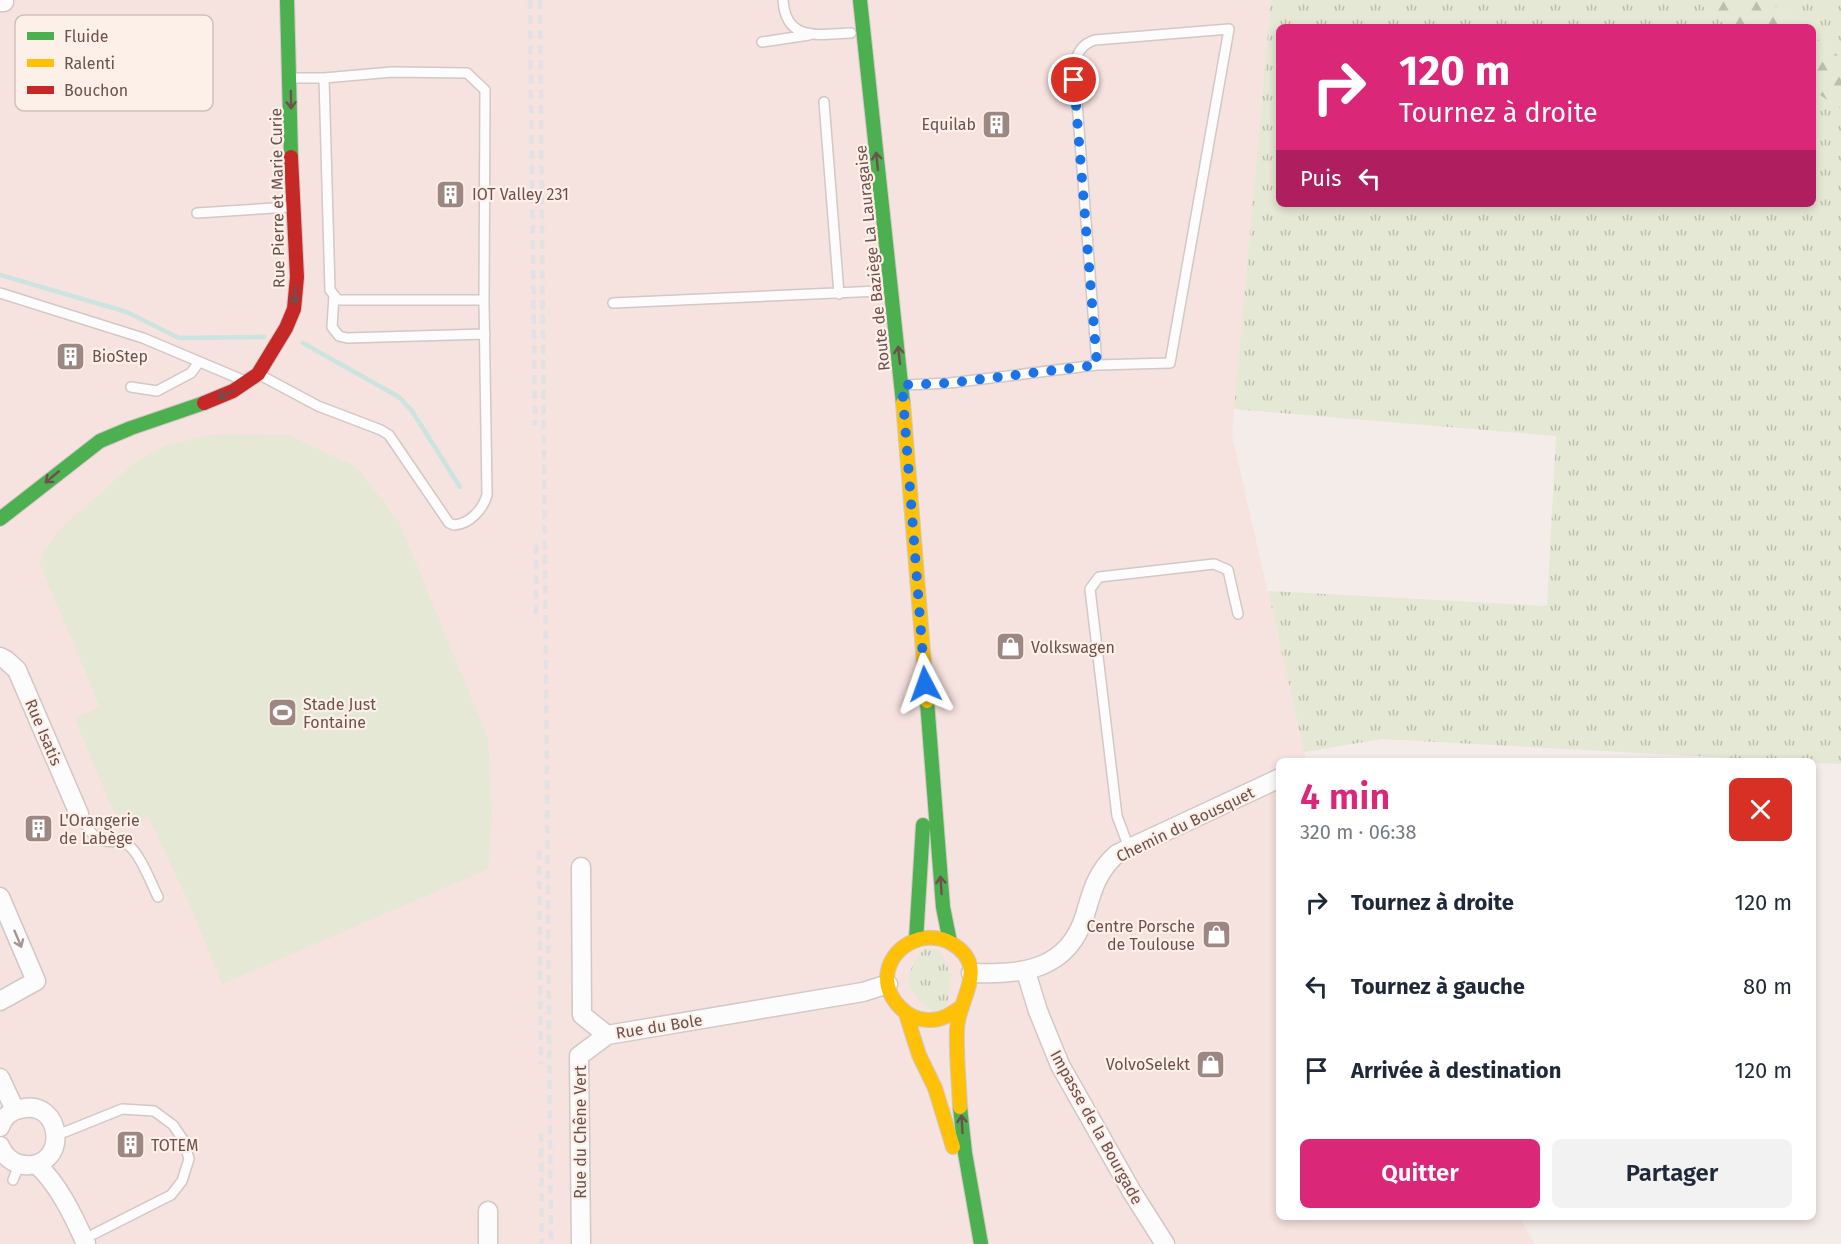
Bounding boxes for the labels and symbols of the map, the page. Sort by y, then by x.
legend [15,15,213,111]
text: Fluide [64,27,109,46]
text: Ralenti [64,54,115,73]
pin [1048,54,1099,105]
text: Bouchon [64,81,128,100]
one-way arrow [285,90,297,110]
street label: Rue Pierre et Marie Curie [266,108,289,288]
building icon: Equilab [981,108,1013,140]
place label: Equilab [922,115,976,134]
street label: Route de Baziège La Lauragaise [851,144,894,372]
one-way arrow [872,152,883,172]
building icon: IOT Valley 231 [435,178,467,210]
place label: IOT Valley 231 [472,185,569,204]
one-way arrow [290,285,301,305]
building icon: BioStep [55,340,87,372]
one-way arrow [893,346,904,366]
place label: BioStep [92,347,148,366]
one-way arrow [218,388,236,400]
one-way arrow [44,470,60,483]
shop icon: Volkswagen [994,631,1026,663]
place label: Volkswagen [1031,638,1115,657]
position arrow [893,652,957,716]
place label: Stade Just Fontaine [303,695,376,732]
street label: Rue Isatis [21,696,66,768]
sports icon: Stade Just Fontaine [266,697,298,729]
street label: Chemin du Bousquet [1113,783,1257,866]
place label: L'Orangerie de Labège [59,811,140,848]
building icon: L'Orangerie de Labège [22,813,54,845]
one-way arrow [935,875,946,895]
place label: Centre Porsche de Toulouse [1087,917,1195,954]
shop icon: Centre Porsche de Toulouse [1200,919,1232,951]
one-way arrow [13,929,24,948]
street label: Rue du Bole [614,1010,704,1043]
street label: Impasse de la Bourgade [1046,1047,1147,1208]
shop icon: VolvoSelekt [1195,1048,1227,1080]
place label: VolvoSelekt [1106,1055,1190,1074]
street label: Rue du Chêne Vert [571,1065,590,1199]
one-way arrow [956,1115,967,1135]
building icon: TOTEM [114,1129,146,1161]
place label: TOTEM [151,1136,199,1155]

